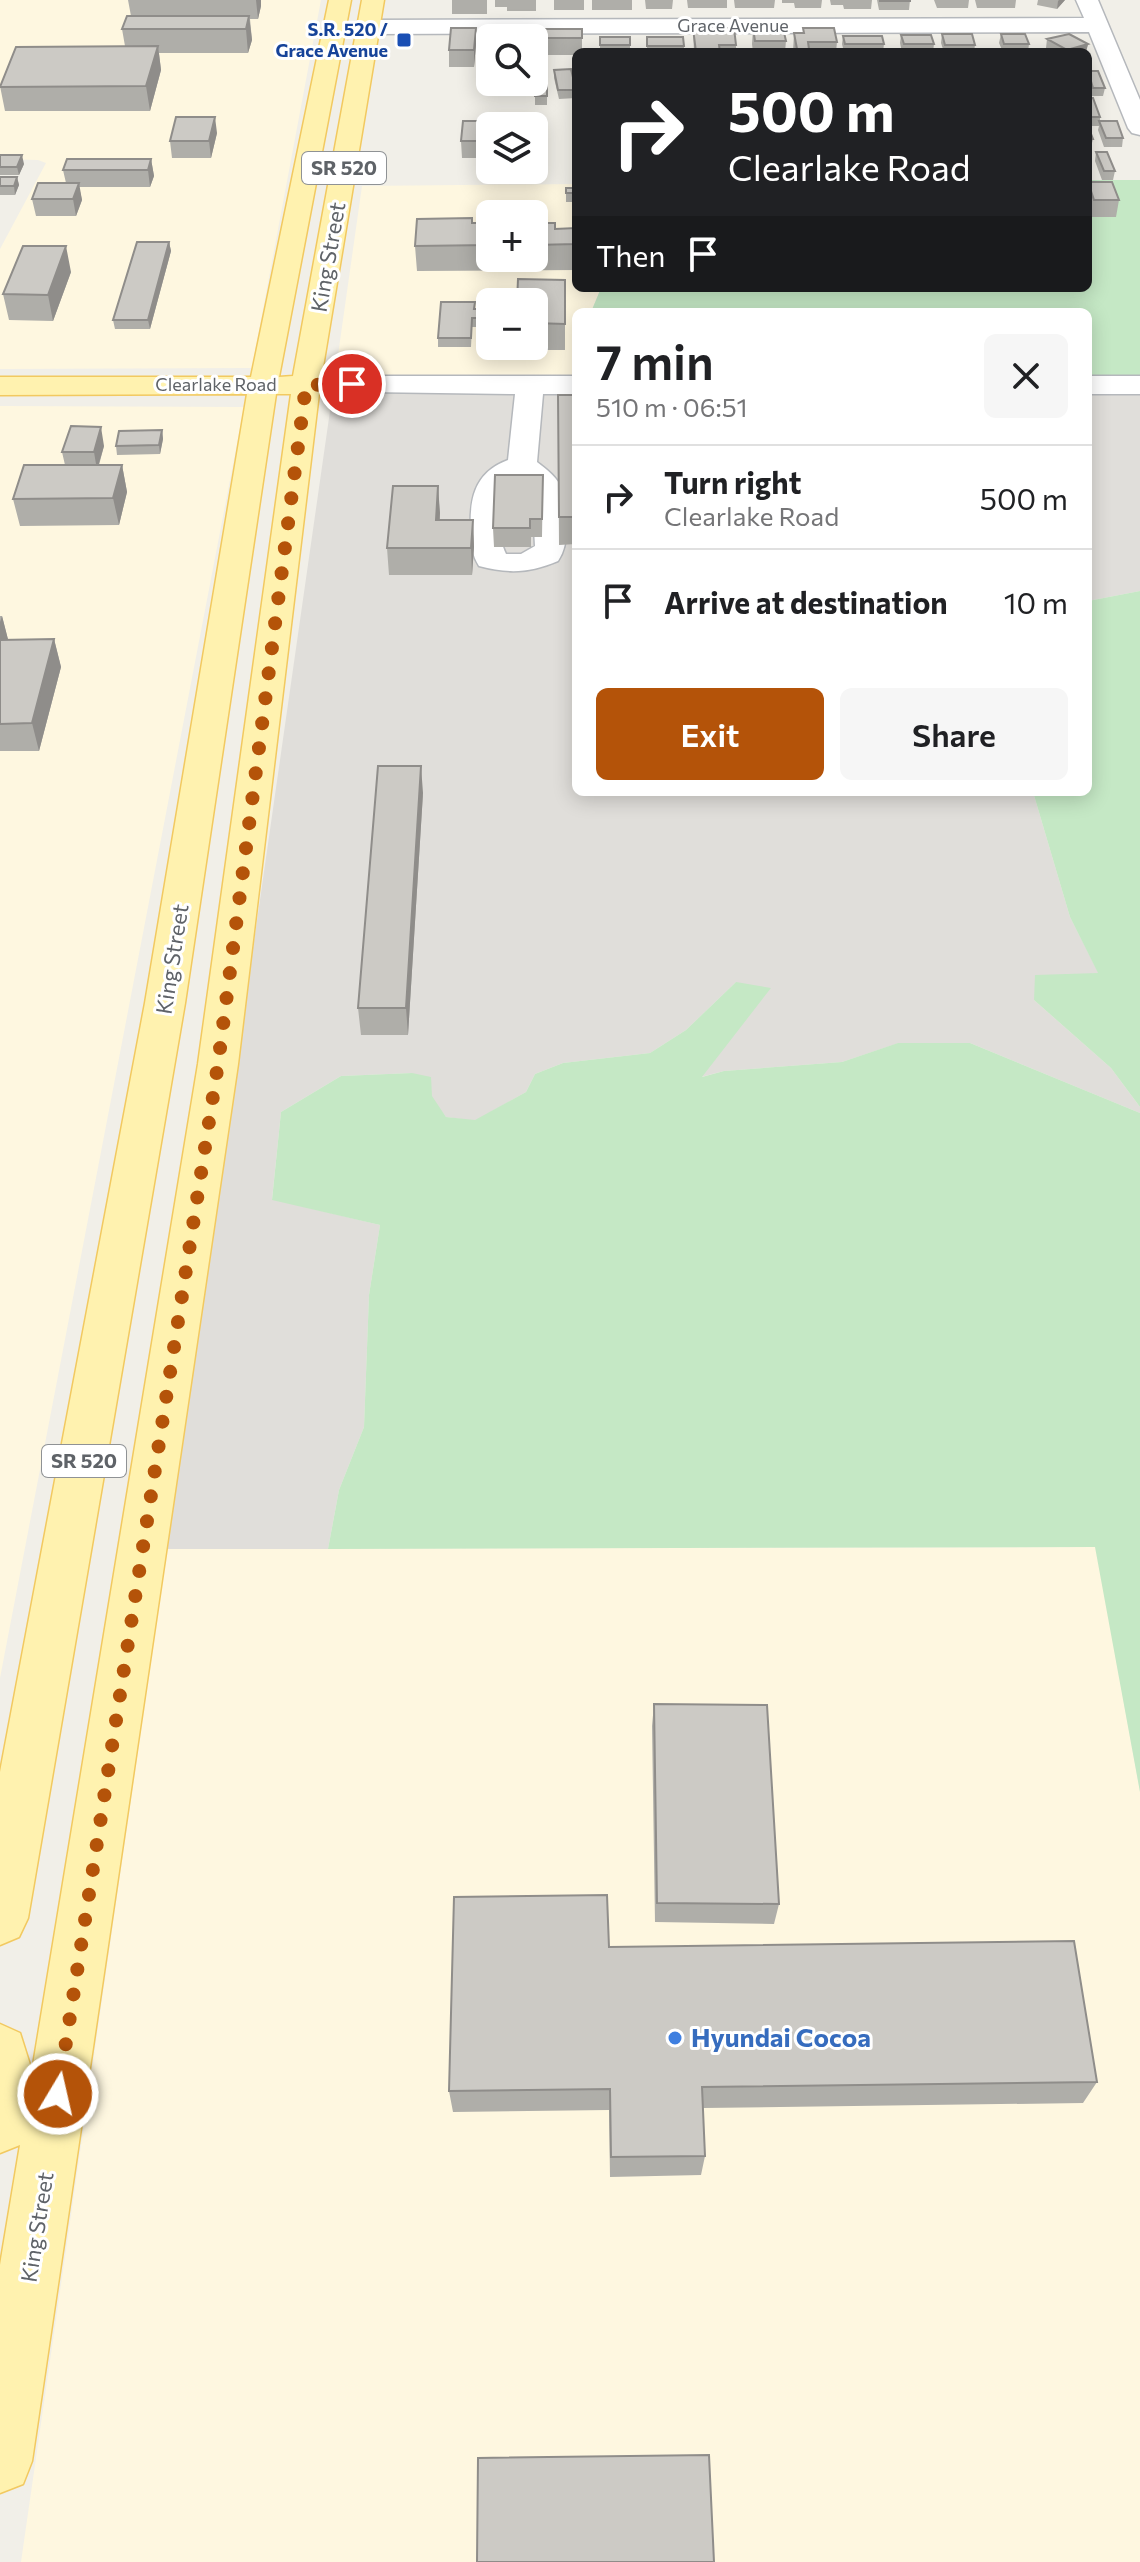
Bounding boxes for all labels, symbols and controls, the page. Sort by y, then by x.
street label: Grace Avenue [677,14,789,36]
place label: S.R. 520 / Grace Avenue [275,18,388,61]
map controls [476,24,548,360]
button: search [476,24,548,96]
marker: S.R. 520 / Grace Avenue [395,31,413,49]
text: 500 m [728,75,895,144]
icon: right [596,80,700,184]
button: layers [476,112,548,184]
text: Clearlake Road [728,144,971,188]
road number: SR 520 [302,152,386,184]
street label: King Street [305,200,350,314]
button: + [476,200,548,272]
icon: arrive [681,232,725,276]
text: Then [596,236,665,273]
button: − [476,288,548,360]
text: 7 min [596,331,714,390]
button: close [984,334,1068,418]
pin [318,350,386,418]
icon: arrive [330,362,374,406]
street label: Clearlake Road [155,373,277,395]
text: 510 m · 06:51 [596,391,748,422]
text: Turn right [664,463,801,500]
icon: right [596,475,640,519]
text: 500 m [980,479,1068,516]
text: Clearlake Road [664,500,839,531]
icon: arrive [596,579,640,623]
text: Arrive at destination [664,583,948,620]
text: 10 m [1004,583,1068,620]
button: Exit [596,688,824,780]
button: Share [840,688,1068,780]
street label: King Street [149,902,194,1016]
road number: SR 520 [42,1445,126,1477]
place label: Hyundai Cocoa [691,2021,871,2052]
marker: Hyundai Cocoa [666,2029,684,2047]
position arrow [16,2052,100,2136]
street label: King Street [14,2170,59,2284]

